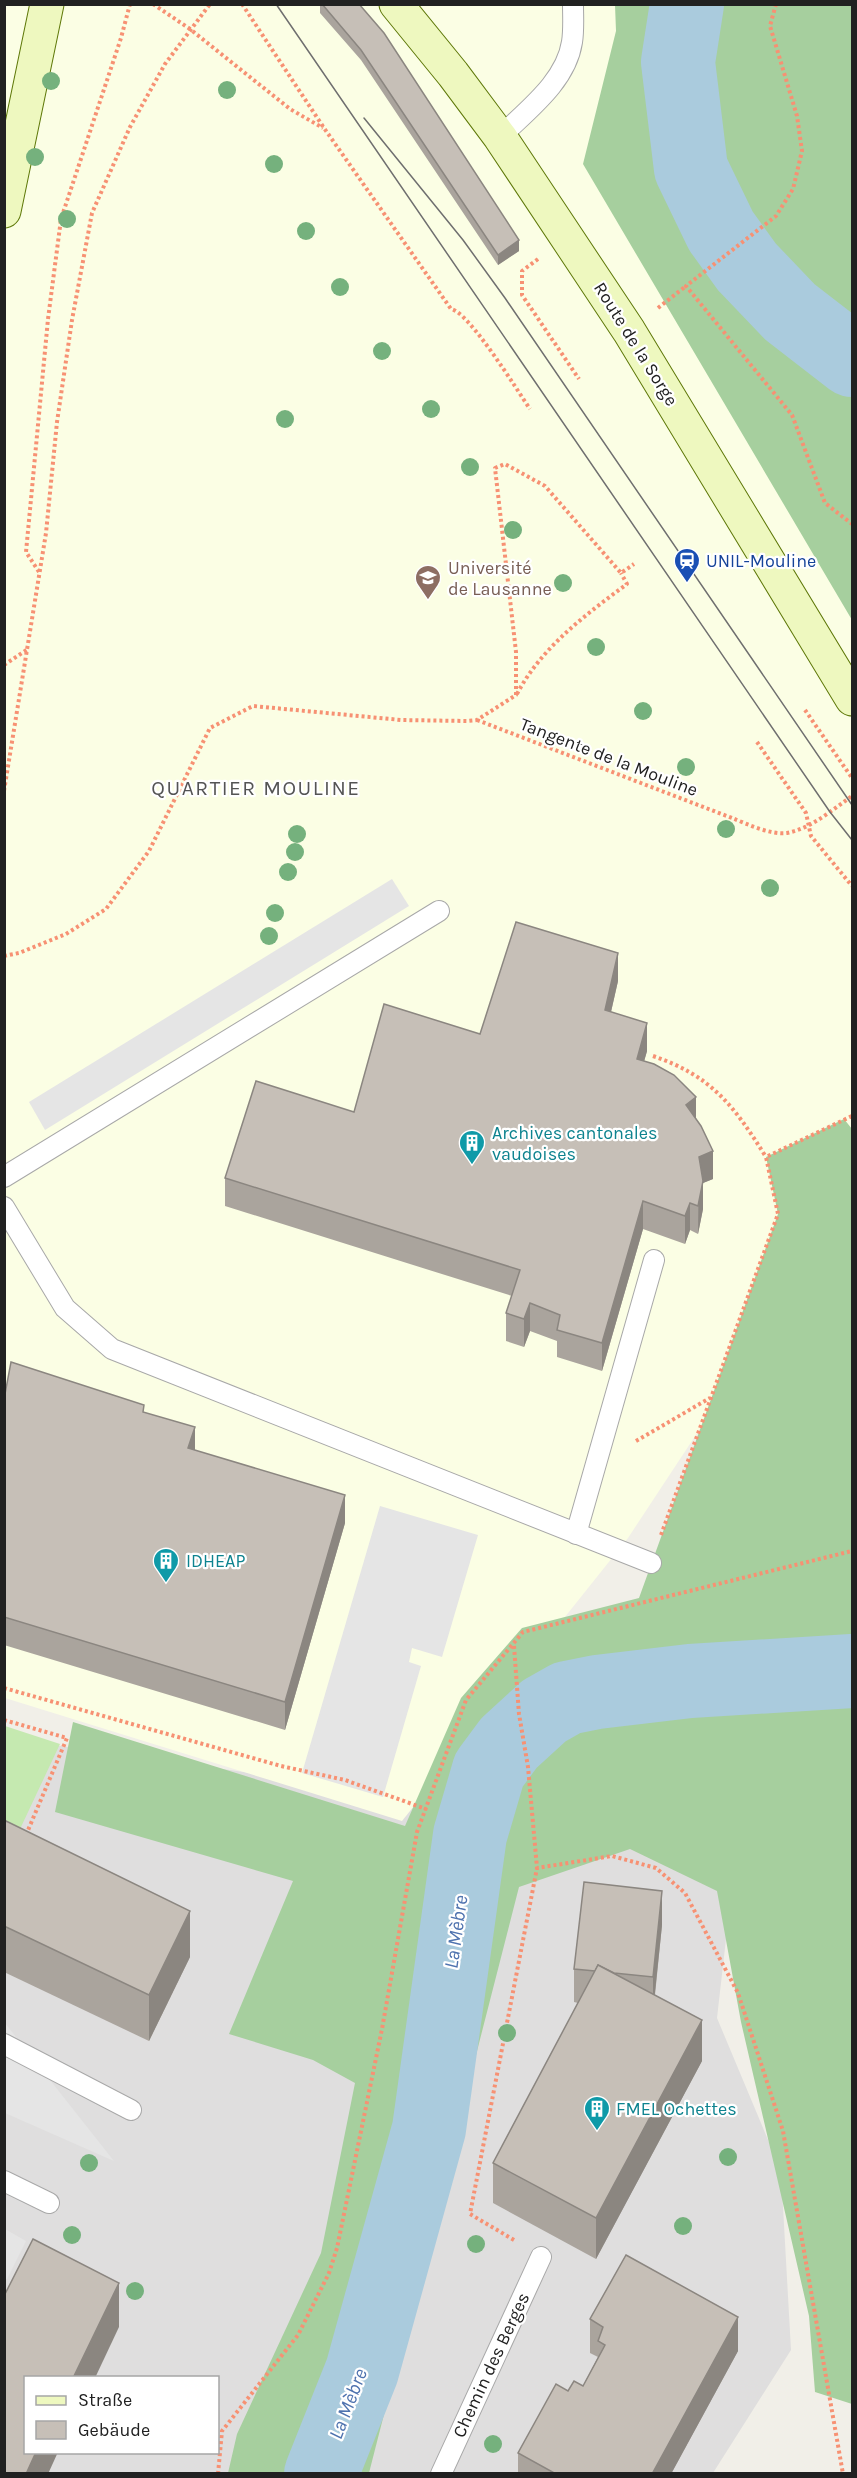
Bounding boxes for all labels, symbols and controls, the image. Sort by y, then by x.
street label: Route de la Sorge [589,278,683,410]
station icon: UNIL-Mouline [672,546,702,584]
place label: UNIL-Mouline [706,550,816,572]
place label: Université de Lausanne [448,557,552,600]
school or university icon: Université de Lausanne [413,563,443,601]
street label: Tangente de la Mouline [517,713,701,801]
district label: QUARTIER MOULINE [151,776,361,800]
place label: Archives cantonales vaudoises [492,1122,658,1165]
building icon: Archives cantonales vaudoises [457,1128,487,1166]
building icon: IDHEAP [151,1546,181,1584]
place label: IDHEAP [186,1550,245,1572]
water label: La Mèbre [439,1894,473,1970]
building icon: FMEL Ochettes [582,2094,612,2132]
place label: FMEL Ochettes [616,2098,737,2120]
street label: Chemin des Berges [448,2289,534,2441]
water label: La Mèbre [324,2365,372,2443]
legend [24,2376,219,2454]
text: Straße [78,2389,132,2411]
text: Gebäude [78,2419,150,2441]

